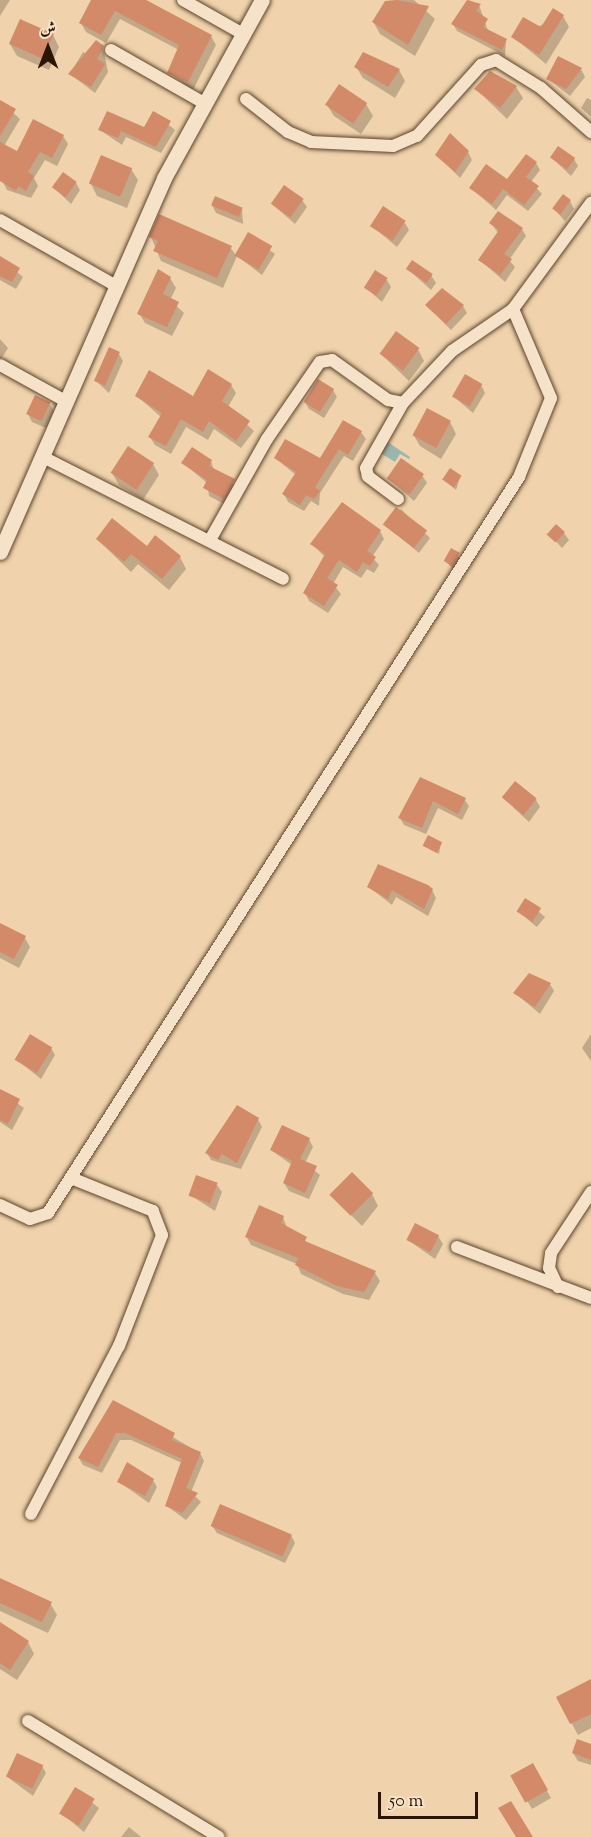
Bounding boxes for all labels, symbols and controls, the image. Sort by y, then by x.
north arrow [18,18,78,78]
text: ش [40,18,56,41]
scale bar [381,1780,482,1818]
text: 50 m [389,1789,423,1815]

